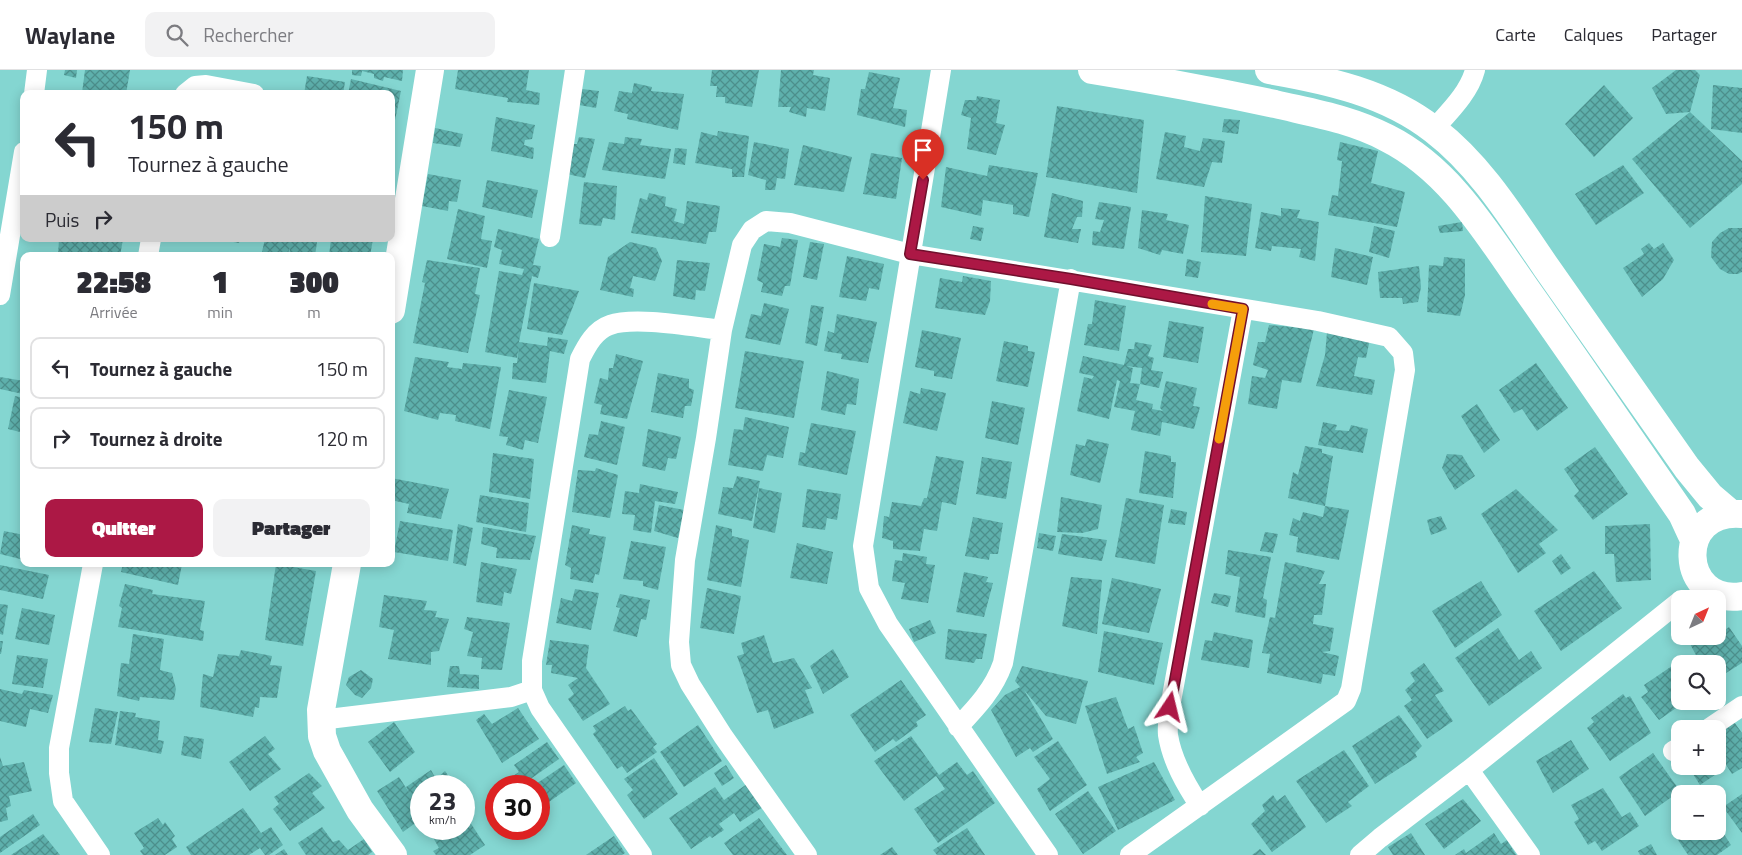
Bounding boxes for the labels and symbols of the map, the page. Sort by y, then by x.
pin [902,129,944,180]
north arrow [1671,590,1726,645]
position arrow [1143,680,1195,732]
speed limit sign: 30 [485,775,550,840]

